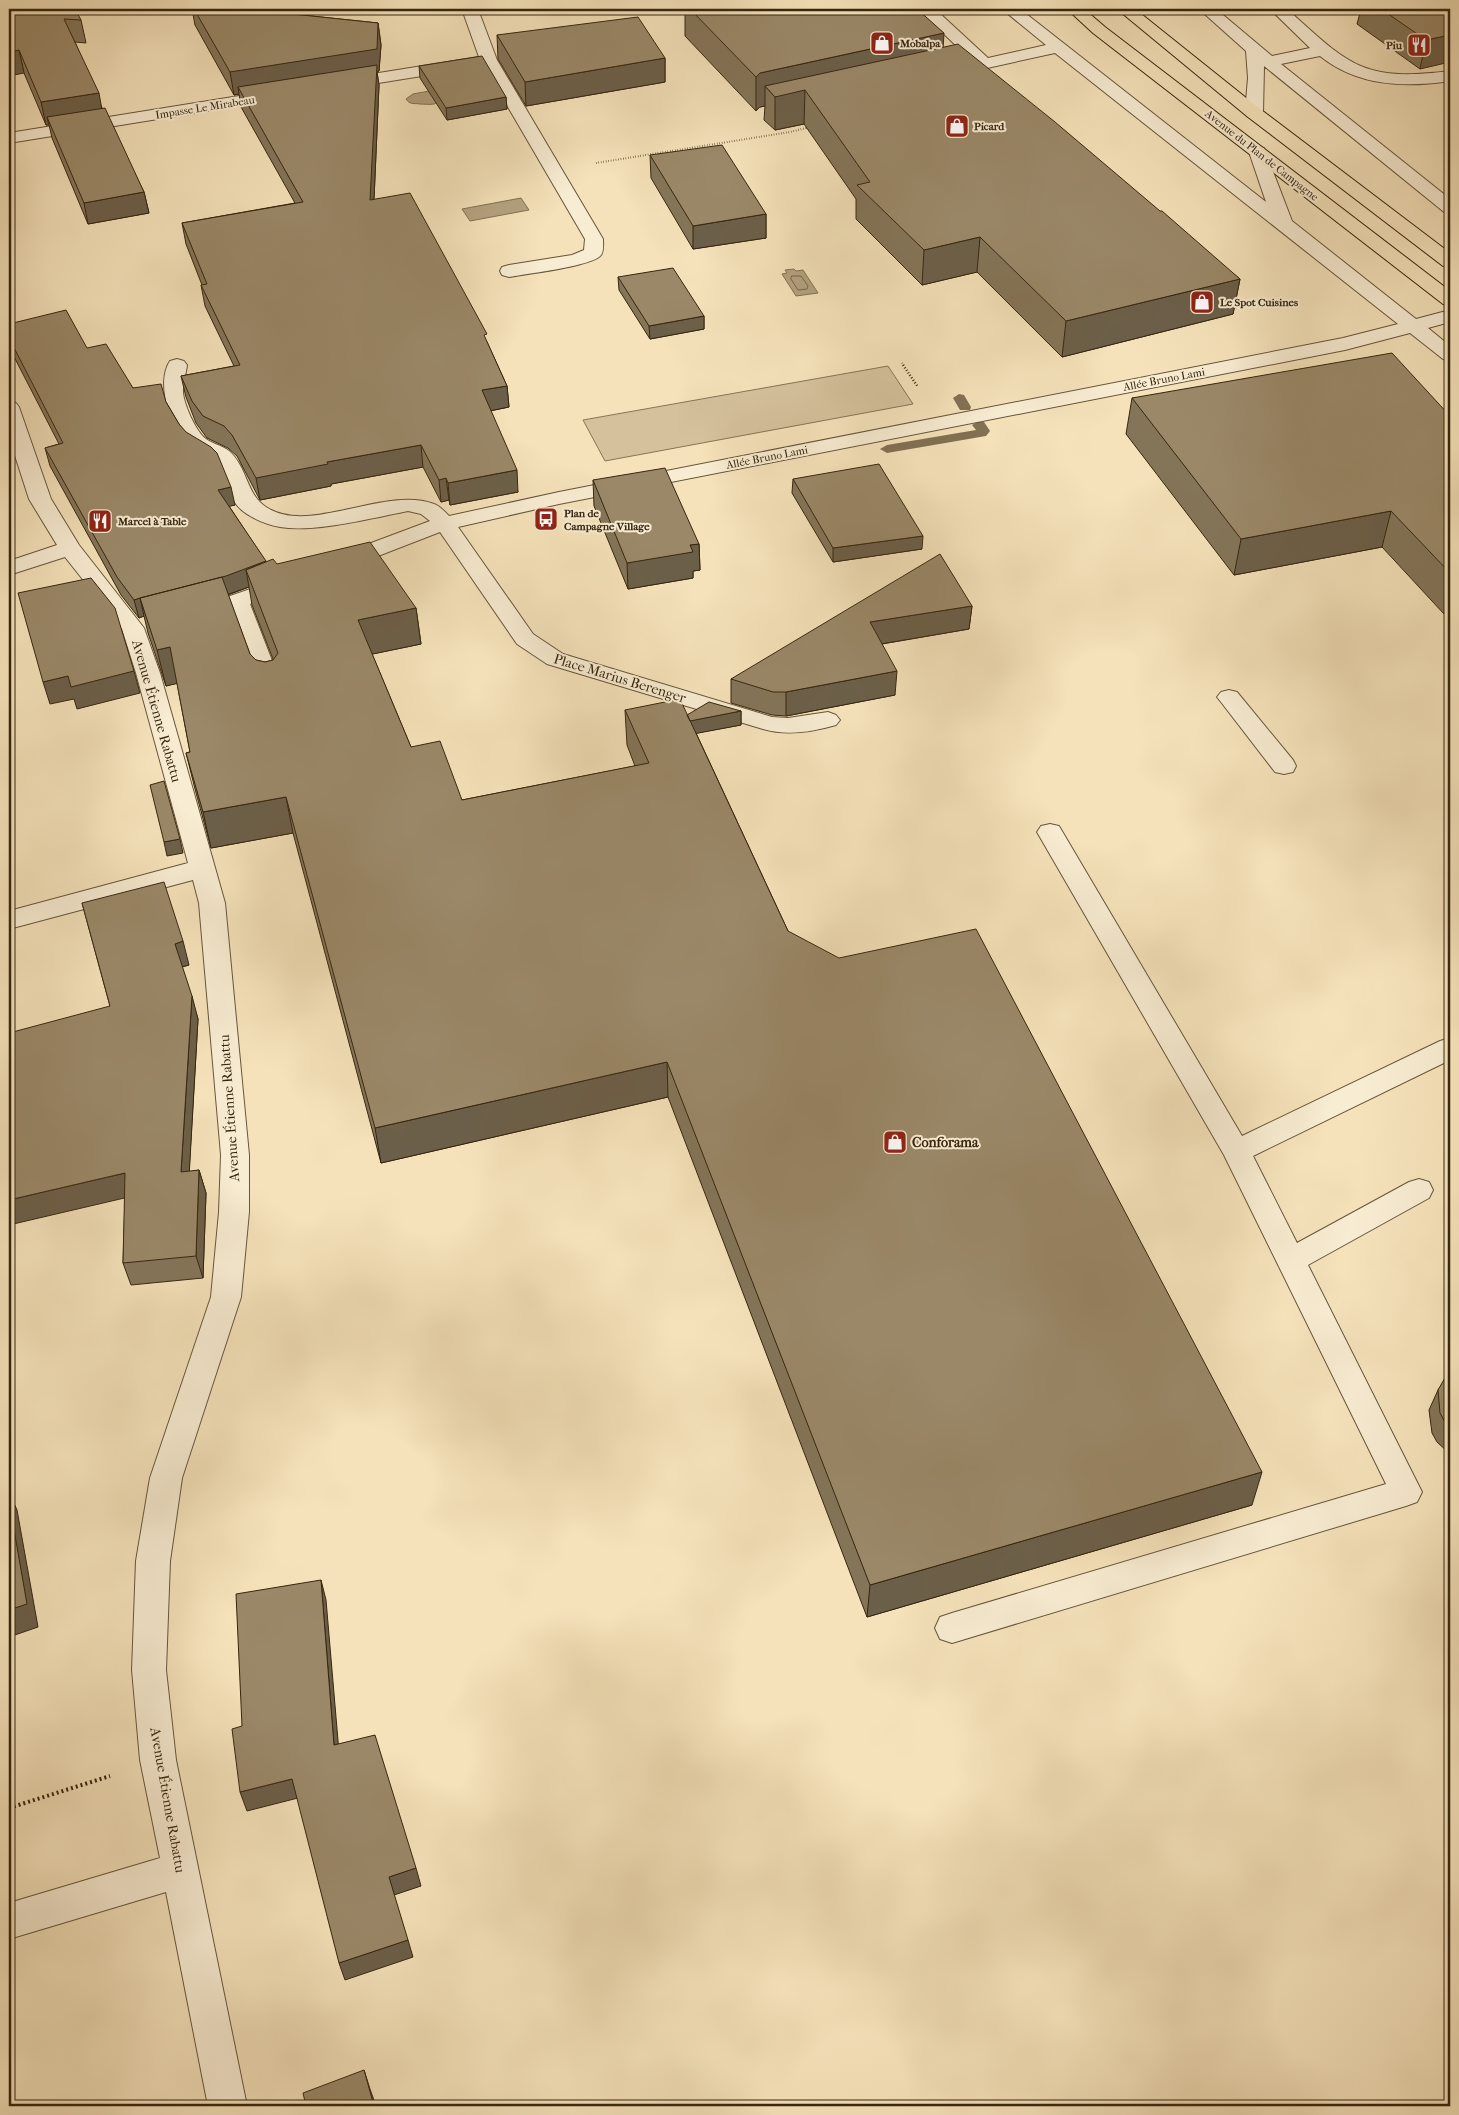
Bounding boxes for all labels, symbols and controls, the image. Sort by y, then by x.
shop icon: Mobalpa [869,30,895,56]
restaurant icon: Piu [1406,32,1432,58]
place label: Mobalpa [899,37,941,50]
place label: Piu [1386,39,1403,52]
street label: Impasse Le Mirabeau [154,93,256,122]
street label: Avenue du Plan de Campagne [1202,107,1321,204]
shop icon: Picard [944,113,970,139]
place label: Picard [974,120,1005,133]
shop icon: Le Spot Cuisines [1189,289,1215,315]
place label: Le Spot Cuisines [1220,296,1298,309]
street label: Allée Bruno Lami [1121,365,1207,394]
street label: Allée Bruno Lami [724,443,810,472]
bus stop icon: Plan de Campagne Village [533,506,559,532]
place label: Plan de Campagne Village [564,507,650,533]
restaurant icon: Marcel à Table [87,508,113,534]
place label: Marcel à Table [117,515,187,528]
street label: Avenue Étienne Rabattu [128,637,186,784]
street label: Place Marius Berenger [552,650,688,707]
street label: Avenue Étienne Rabattu [215,1034,243,1183]
shop icon: Conforama [882,1129,908,1155]
place label: Conforama [912,1134,979,1151]
street label: Avenue Étienne Rabattu [146,1725,190,1874]

